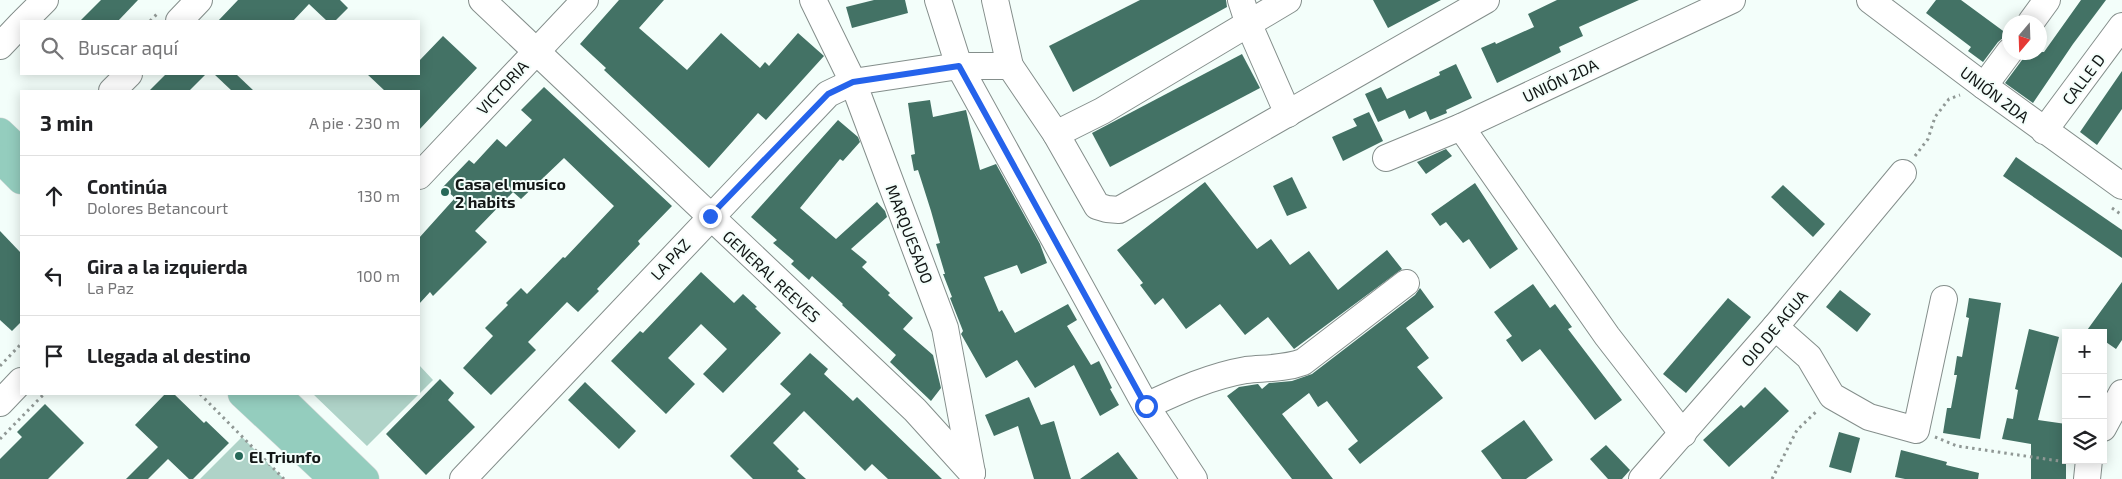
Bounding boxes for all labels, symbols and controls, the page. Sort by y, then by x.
north arrow [2002,15,2047,60]
search box [20,20,420,75]
icon: search [38,34,66,62]
text: Buscar aquí [78,36,178,59]
street label: CALLE D [2058,50,2108,108]
street label: UNIÓN 2DA [1519,54,1601,106]
street label: VICTORIA [472,56,532,118]
street label: UNIÓN 2DA [1957,62,2033,126]
text: 3 min [40,110,93,135]
text: A pie · 230 m [309,113,400,132]
place label: Casa el musico 2 habits [455,174,566,211]
text: Continúa [87,175,167,198]
icon: ahead [40,182,68,210]
street label: MARQUESADO [881,182,938,287]
text: 130 m [358,186,400,205]
marker: Casa el musico 2 habits [439,186,451,198]
text: Dolores Betancourt [87,198,228,217]
route end [699,205,722,228]
street label: GENERAL REEVES [719,226,825,326]
street label: LA PAZ [646,235,694,283]
text: Gira a la izquierda [87,255,248,278]
icon: left [40,262,68,290]
text: 100 m [357,266,400,285]
text: La Paz [87,278,134,297]
street label: OJO DE AGUA [1737,286,1811,370]
map controls [2062,329,2107,464]
button: + [2062,329,2107,374]
icon: arrive [40,342,68,370]
text: Llegada al destino [87,344,251,367]
button: − [2062,374,2107,419]
route start [1135,395,1158,418]
button: layers [2062,419,2107,464]
place label: El Triunfo [249,447,321,466]
marker: El Triunfo [233,450,245,462]

